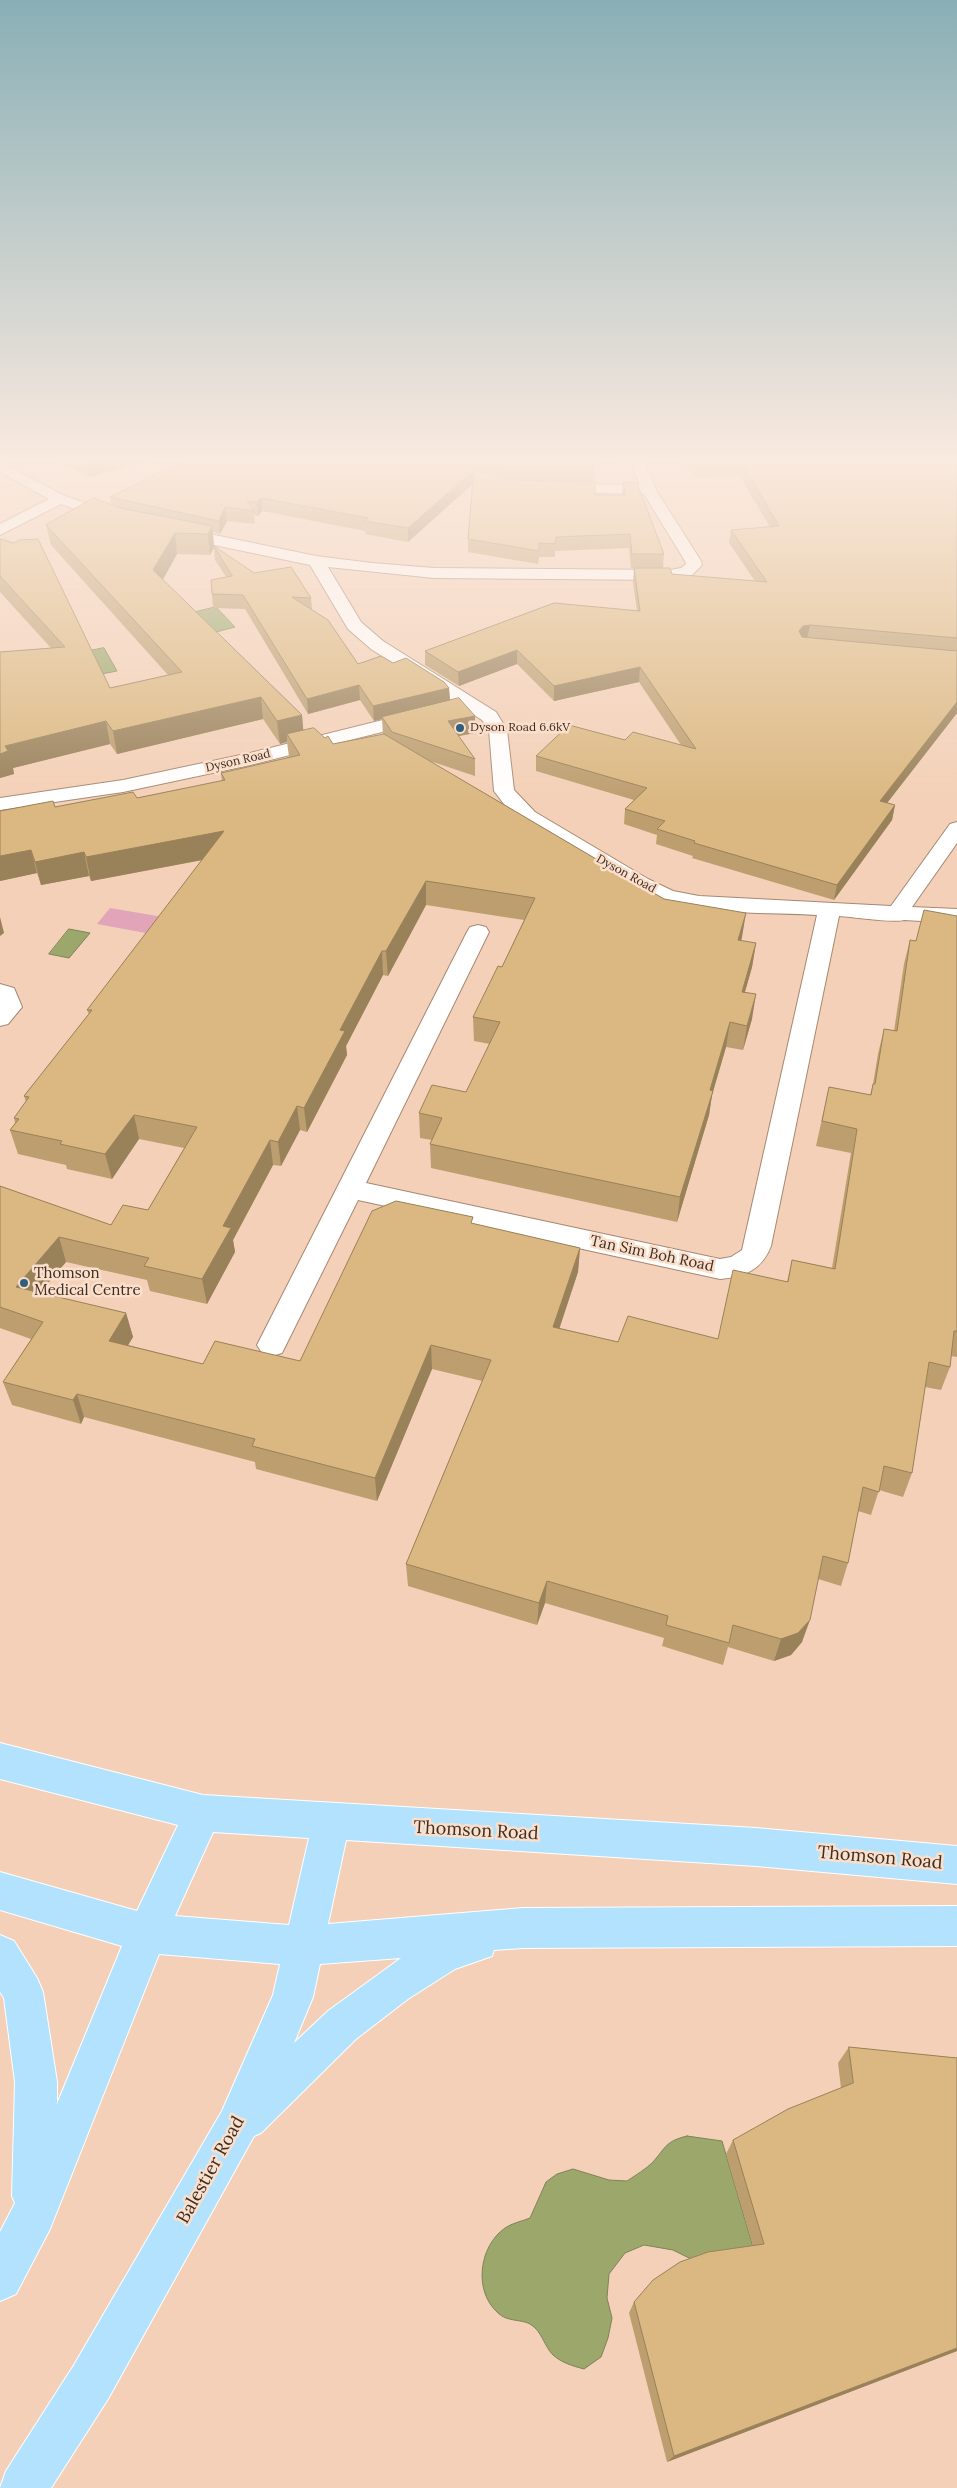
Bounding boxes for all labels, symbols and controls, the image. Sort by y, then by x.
place label: Dyson Road 6.6kV [470,721,570,735]
marker: Dyson Road 6.6kV [454,722,466,734]
street label: Dyson Road [204,747,272,775]
street label: Dyson Road [594,852,658,896]
street label: Tan Sim Boh Road [589,1232,715,1276]
place label: Thomson Medical Centre [34,1265,141,1300]
marker: Thomson Medical Centre [18,1277,30,1289]
street label: Thomson Road [413,1817,539,1845]
street label: Thomson Road [817,1842,943,1874]
street label: Balestier Road [173,2112,249,2228]

